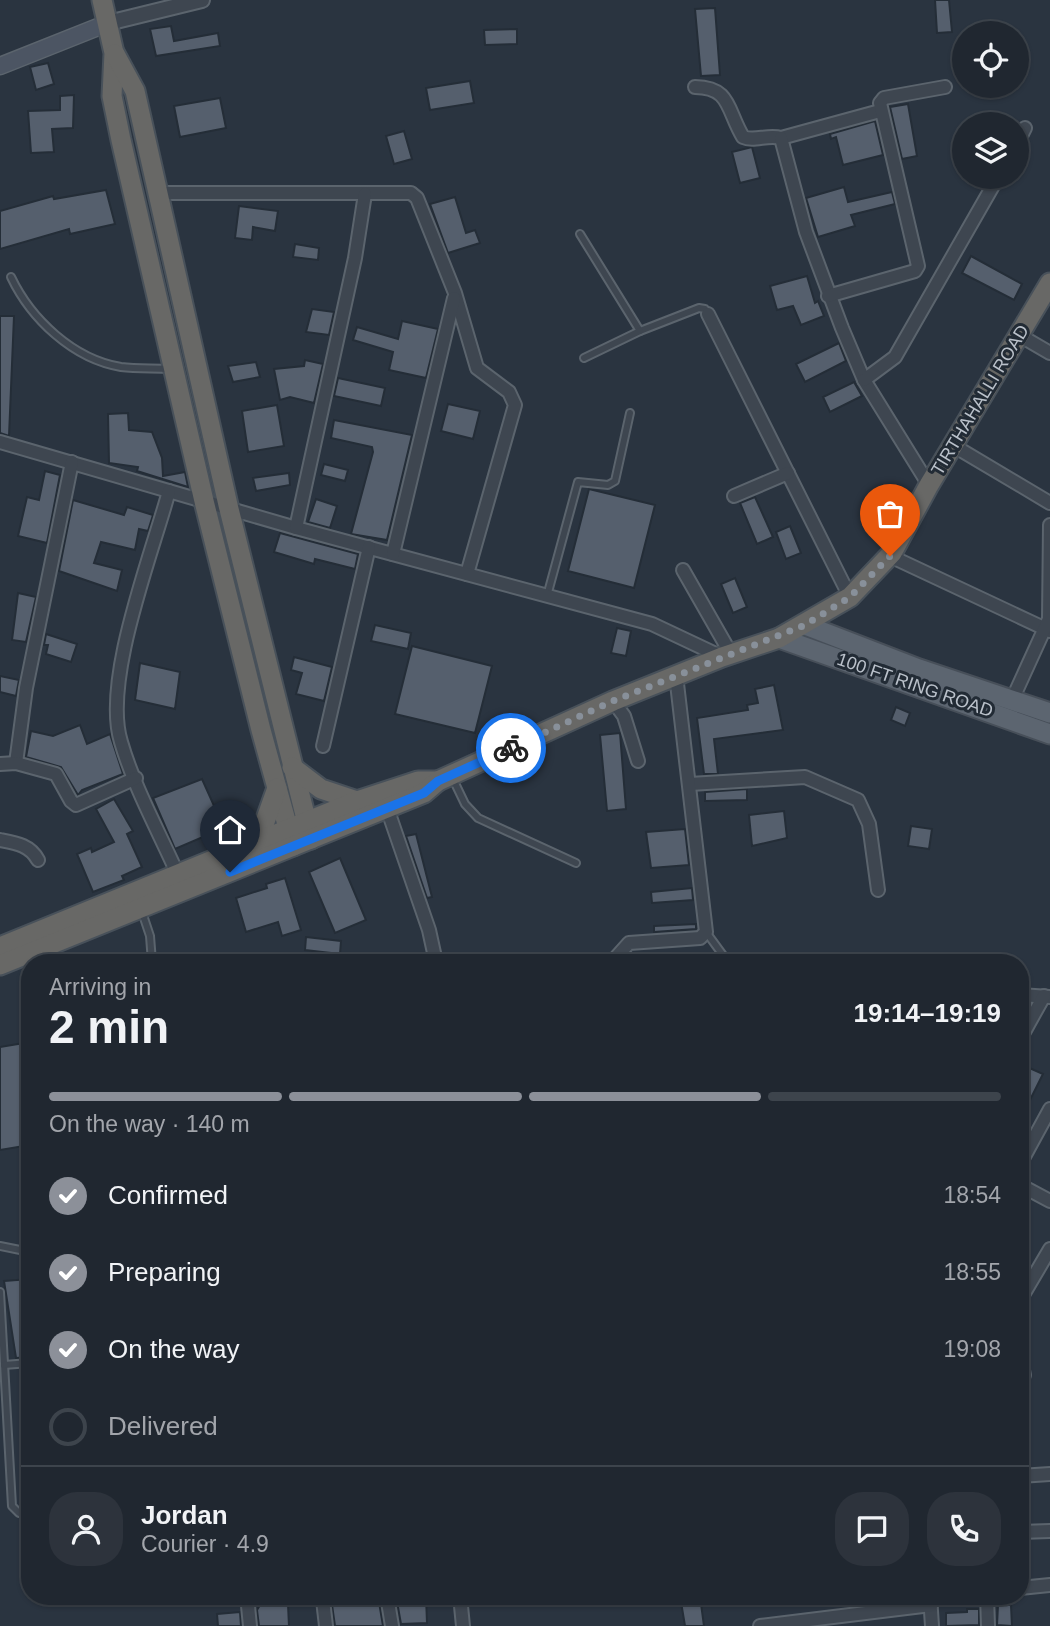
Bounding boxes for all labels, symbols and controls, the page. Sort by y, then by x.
map controls [952,21,1029,189]
button: locate [952,21,1029,98]
button: layers [952,112,1029,189]
street label: TIRTHAHALLI ROAD [927,321,1033,479]
pin [860,484,920,556]
icon: bag [871,495,909,533]
street label: 100 FT RING ROAD [834,649,996,721]
courier [476,713,546,783]
icon: bike [492,729,530,767]
pin [200,800,260,872]
icon: home [211,811,249,849]
text: Arriving in [49,974,151,1000]
text: 19:14–19:19 [854,998,1001,1028]
text: 2 min [49,1001,169,1053]
text: On the way · 140 m [49,1111,250,1137]
icon: check [49,1177,87,1215]
text: Confirmed [108,1180,228,1210]
text: 18:54 [943,1182,1001,1208]
icon: check [49,1254,87,1292]
text: Preparing [108,1257,221,1287]
text: 18:55 [943,1259,1001,1285]
icon: check [49,1331,87,1369]
text: On the way [108,1334,240,1364]
text: 19:08 [943,1336,1001,1362]
text: Delivered [108,1411,218,1441]
button: person [49,1492,123,1566]
button: chat [835,1492,909,1566]
button: phone [927,1492,1001,1566]
text: Jordan [141,1500,228,1530]
text: Courier · 4.9 [141,1531,269,1557]

